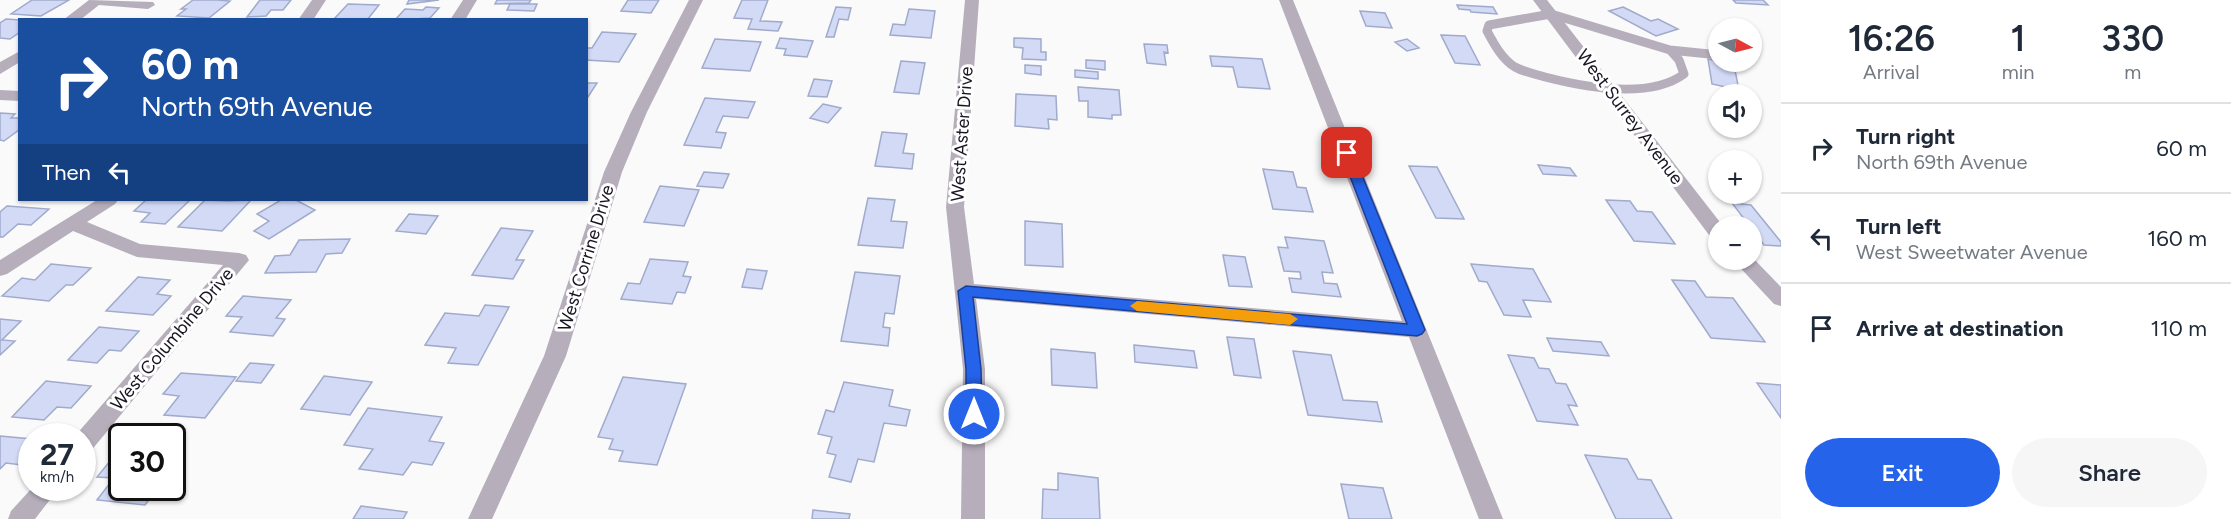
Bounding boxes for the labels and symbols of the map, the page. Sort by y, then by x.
north arrow [1708,18,1762,72]
street label: West Surrey Avenue [1572,45,1688,189]
street label: West Aster Drive [946,66,978,202]
pin [1321,127,1372,178]
street label: West Corrine Drive [553,182,619,334]
street label: West Columbine Drive [106,263,238,415]
position arrow [942,382,1006,446]
speed limit sign: 30 [108,423,186,501]

